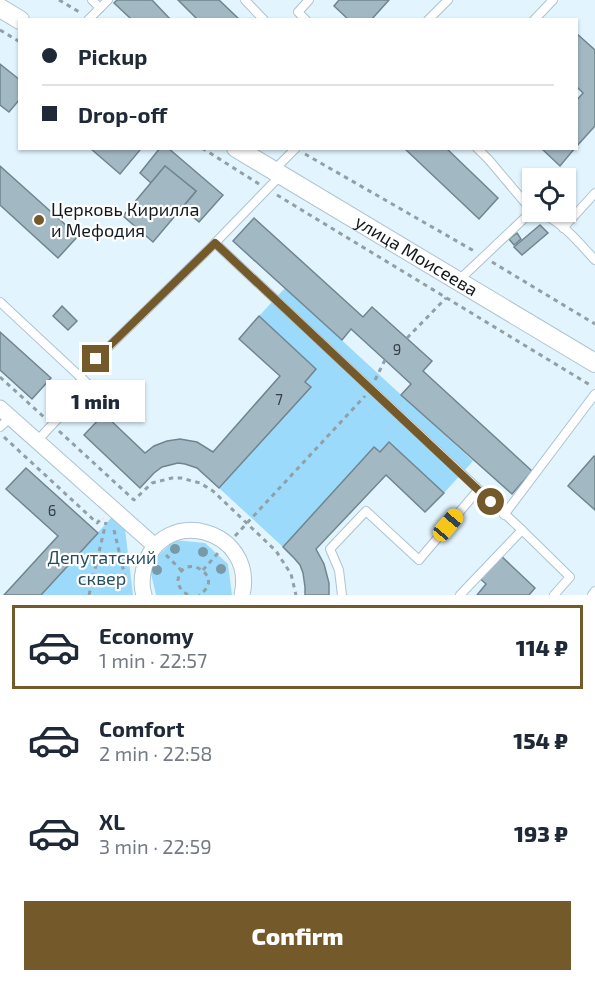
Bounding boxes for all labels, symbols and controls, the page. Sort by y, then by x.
text: Pickup [78,43,147,69]
text: Drop-off [78,101,167,127]
map controls [522,168,576,222]
button: locate [522,168,576,222]
place label: Церковь Кирилла и Мефодия [51,198,199,241]
street label: улица Моисеева [351,210,482,300]
marker: Церковь Кирилла и Мефодия [32,213,46,227]
house number: 9 [393,340,401,358]
route end [82,345,109,372]
callout: 1 min [46,380,146,422]
text: 1 min [71,389,120,413]
house number: 7 [275,390,283,408]
route start [477,488,504,515]
house number: 6 [48,501,56,519]
car [430,505,466,545]
park label: Депутатский сквер [47,546,157,589]
icon: car [27,620,81,674]
text: Economy [99,622,194,648]
text: 114 ₽ [516,634,568,660]
text: 1 min · 22:57 [99,648,207,672]
icon: car [27,713,81,767]
text: Comfort [99,715,184,741]
text: 154 ₽ [513,727,568,753]
text: 2 min · 22:58 [99,741,213,765]
icon: car [27,806,81,860]
text: XL [99,808,125,834]
text: 193 ₽ [514,820,568,846]
text: 3 min · 22:59 [99,834,212,858]
button: Confirm [24,901,571,970]

